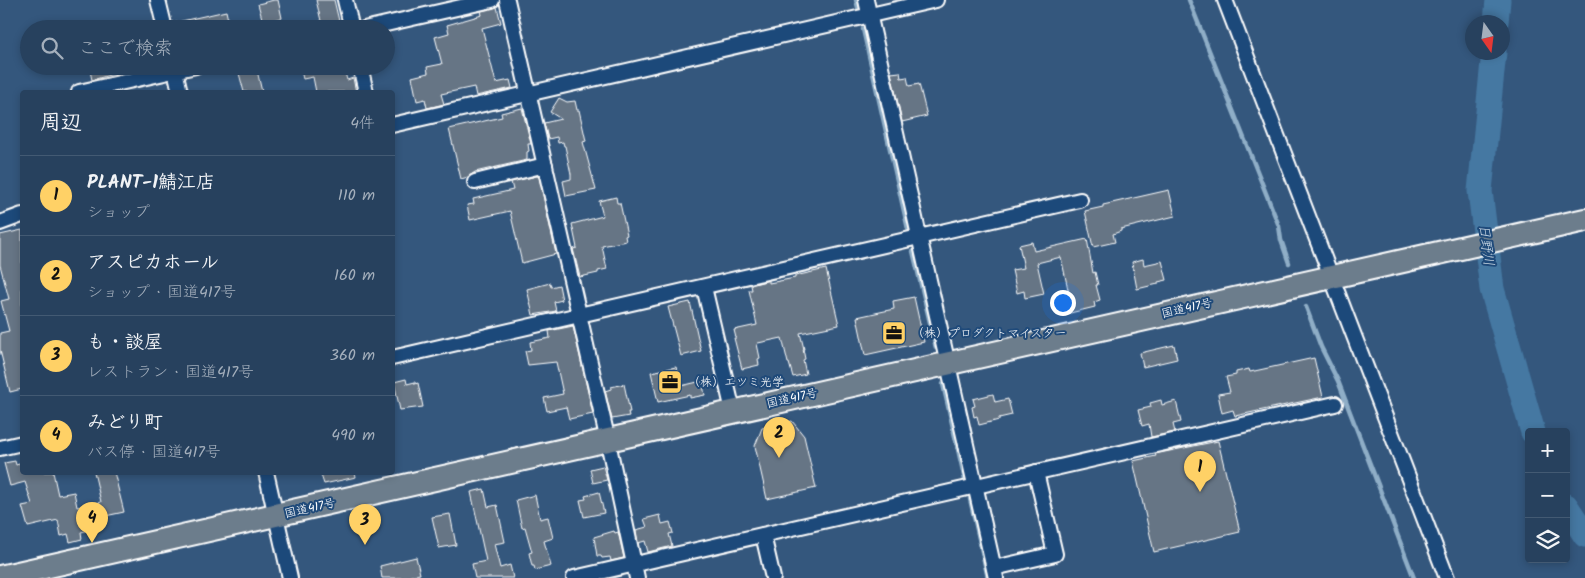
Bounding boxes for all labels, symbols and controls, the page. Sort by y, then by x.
north arrow [1465,15,1510,60]
search box [20,20,395,75]
icon: search [38,34,66,62]
text: ここで検索 [78,34,173,64]
text: 周辺 [40,107,82,140]
text: 4件 [350,111,375,136]
text: PLANT-1鯖江店 [87,168,215,198]
text: 1 [54,183,58,208]
text: 110 m [338,183,375,208]
text: ショップ [87,200,150,225]
water label: 日野川 [1473,223,1499,267]
text: アスピカホール [87,248,219,278]
text: 2 [51,263,61,288]
text: 160 m [334,263,375,288]
text: ショップ · 国道417号 [87,280,236,305]
your location [1050,290,1076,316]
street label: 国道417号 [1160,293,1215,324]
office icon: （株）プロダクトマイスター [881,320,907,346]
place label: （株）プロダクトマイスター [912,324,1067,343]
text: も・談屋 [87,328,163,358]
text: 3 [52,343,60,368]
text: 360 m [330,343,375,368]
text: レストラン · 国道417号 [87,360,254,385]
office icon: （株）エツミ光学 [657,369,683,395]
place label: （株）エツミ光学 [688,373,784,392]
street label: 国道417号 [765,383,820,414]
text: みどり町 [87,408,163,438]
pin: 2 [763,417,795,458]
text: 4 [52,423,60,448]
text: 490 m [331,423,375,448]
map controls [1525,428,1570,563]
button: + [1525,428,1570,473]
text: バス停 · 国道417号 [87,440,221,465]
pin: 1 [1184,451,1216,492]
button: − [1525,473,1570,518]
street label: 国道417号 [283,493,338,524]
pin: 4 [76,502,108,543]
pin: 3 [349,504,381,545]
button: layers [1525,518,1570,563]

